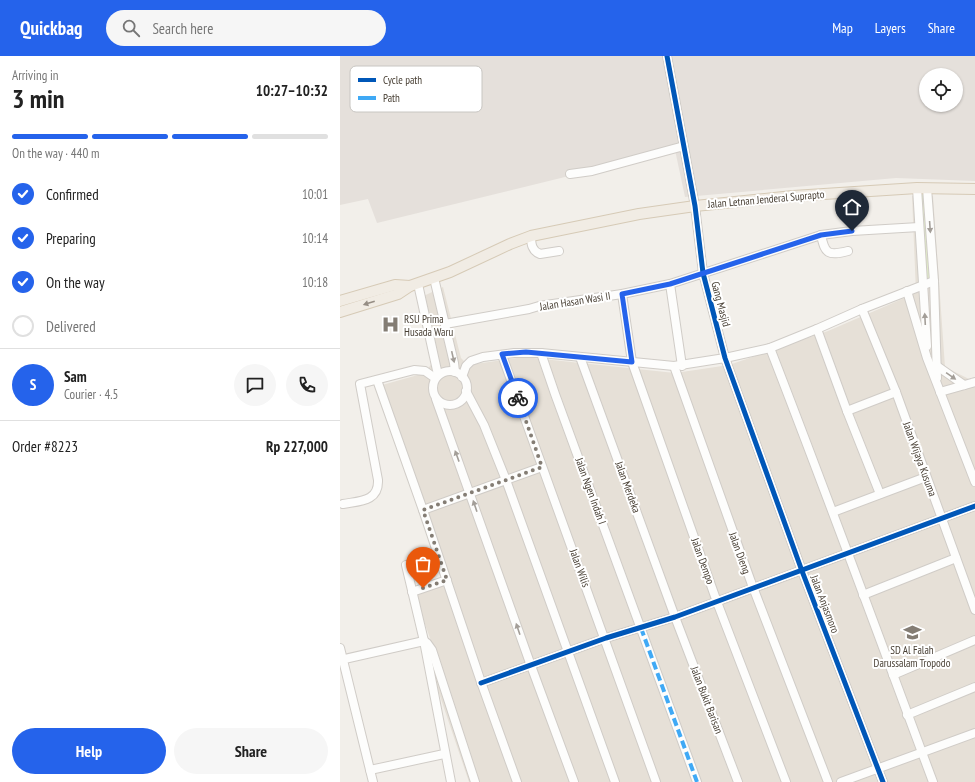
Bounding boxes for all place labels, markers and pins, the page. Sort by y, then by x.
pin [835,190,869,231]
place label: RSU Prima Husada Waru [404,312,454,339]
hospital icon: RSU Prima Husada Waru [381,315,401,335]
pin [406,547,440,588]
school or university icon: SD Al Falah Darussalam Tropodo [902,622,922,642]
place label: SD Al Falah Darussalam Tropodo [874,643,951,670]

